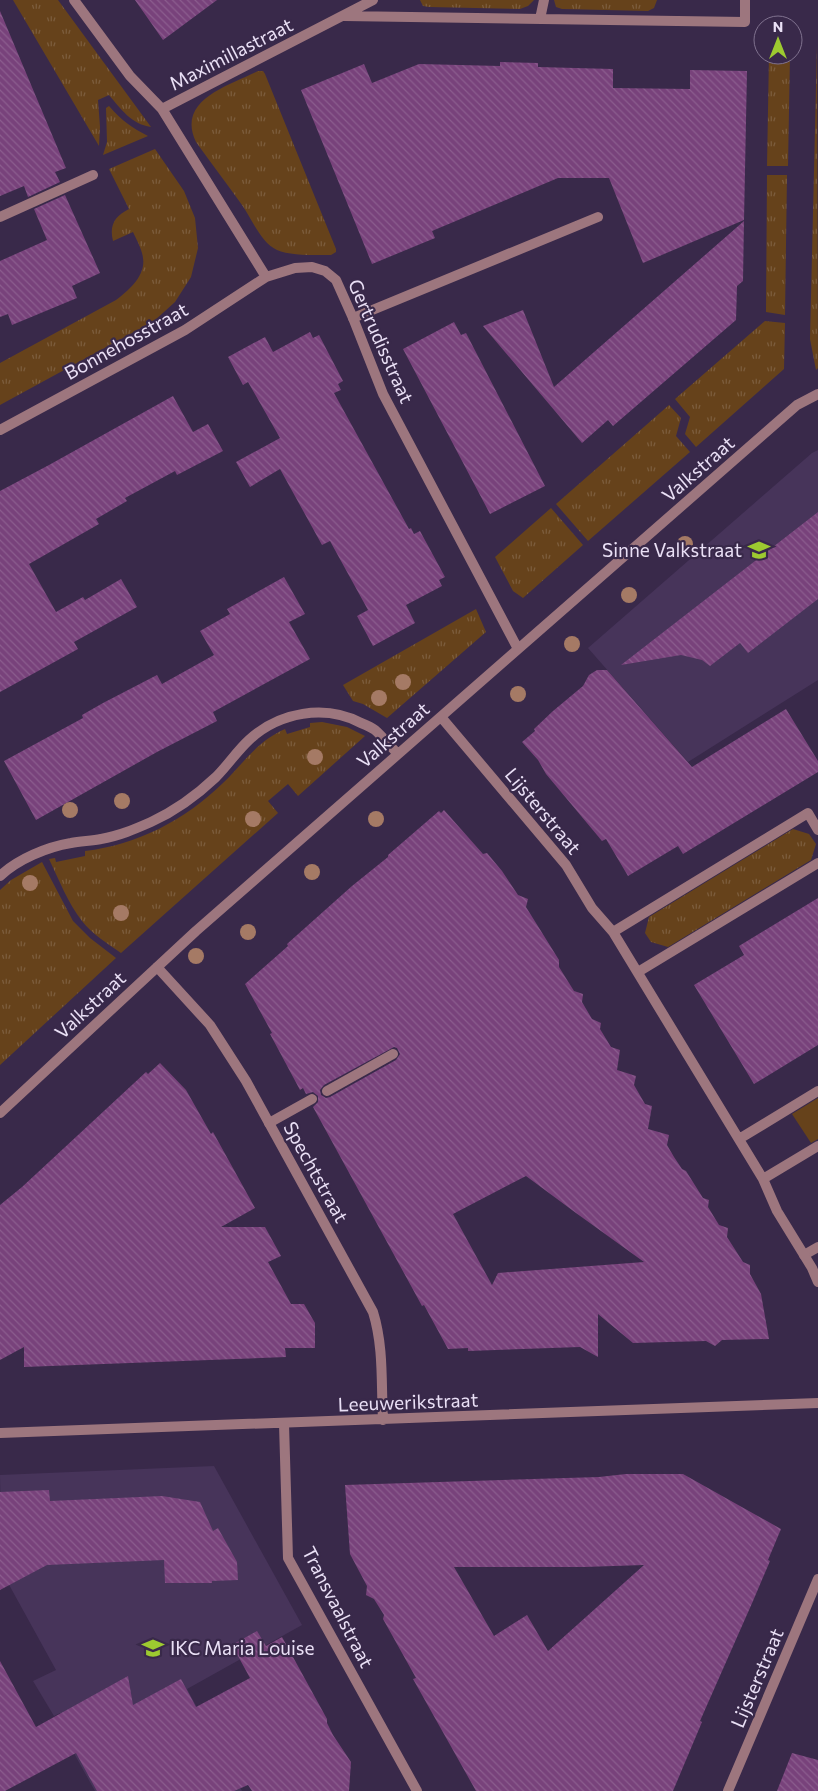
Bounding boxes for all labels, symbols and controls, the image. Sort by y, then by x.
street label: Maximillastraat [165,12,297,95]
north arrow [753,15,803,65]
text: N [773,18,783,35]
street label: Gertrudisstraat [344,275,419,407]
street label: Bonnehosstraat [60,297,192,384]
street label: Valkstraat [657,431,739,506]
school or university icon: Sinne Valkstraat [746,537,772,563]
place label: Sinne Valkstraat [602,538,742,561]
street label: Valkstraat [352,697,434,772]
street label: Lijsterstraat [501,763,586,859]
street label: Valkstraat [49,966,130,1043]
street label: Spechtstraat [279,1117,354,1226]
street label: Leeuwerikstraat [337,1388,479,1415]
street label: Transvaalstraat [298,1542,379,1671]
street label: Lijsterstraat [725,1625,788,1731]
school or university icon: IKC Maria Louise [140,1635,166,1661]
place label: IKC Maria Louise [170,1636,314,1659]

